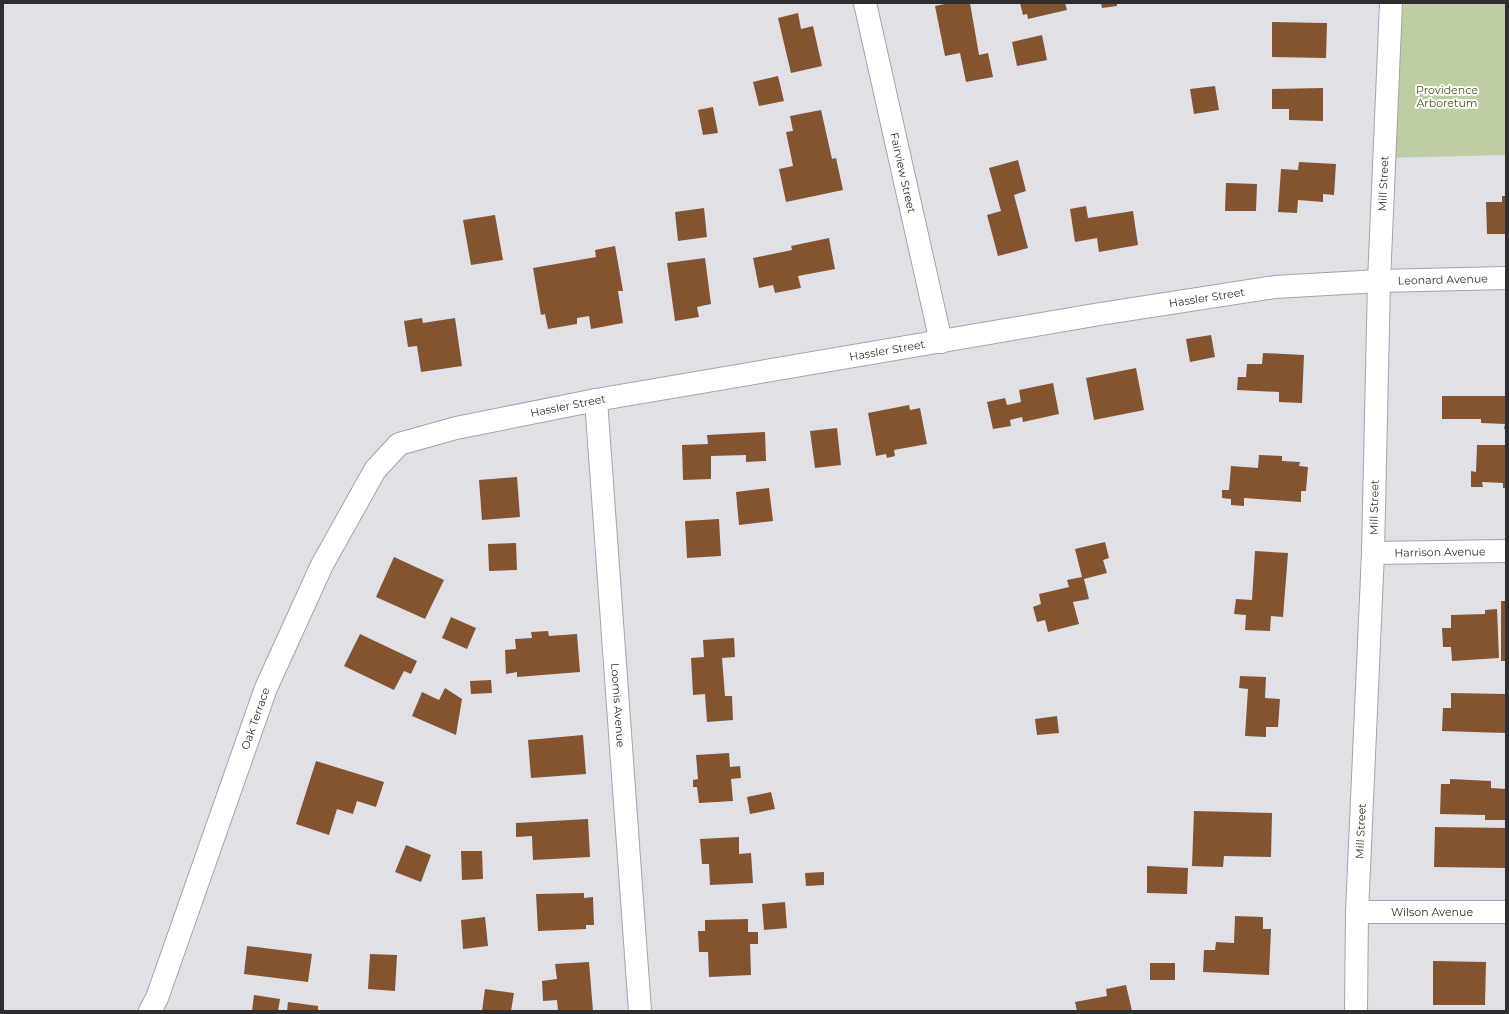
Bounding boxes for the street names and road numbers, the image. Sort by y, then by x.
street label: Fairview Street [887,131,919,215]
street label: Mill Street [1375,155,1391,212]
street label: Leonard Avenue [1398,271,1488,288]
street label: Hassler Street [1168,285,1246,310]
street label: Hassler Street [848,337,927,364]
street label: Hassler Street [529,391,607,420]
street label: Mill Street [1366,479,1382,535]
street label: Harrison Avenue [1394,544,1486,560]
street label: Loomis Avenue [608,662,628,748]
street label: Oak Terrace [238,685,273,752]
street label: Mill Street [1352,802,1369,859]
street label: Wilson Avenue [1391,905,1473,919]

